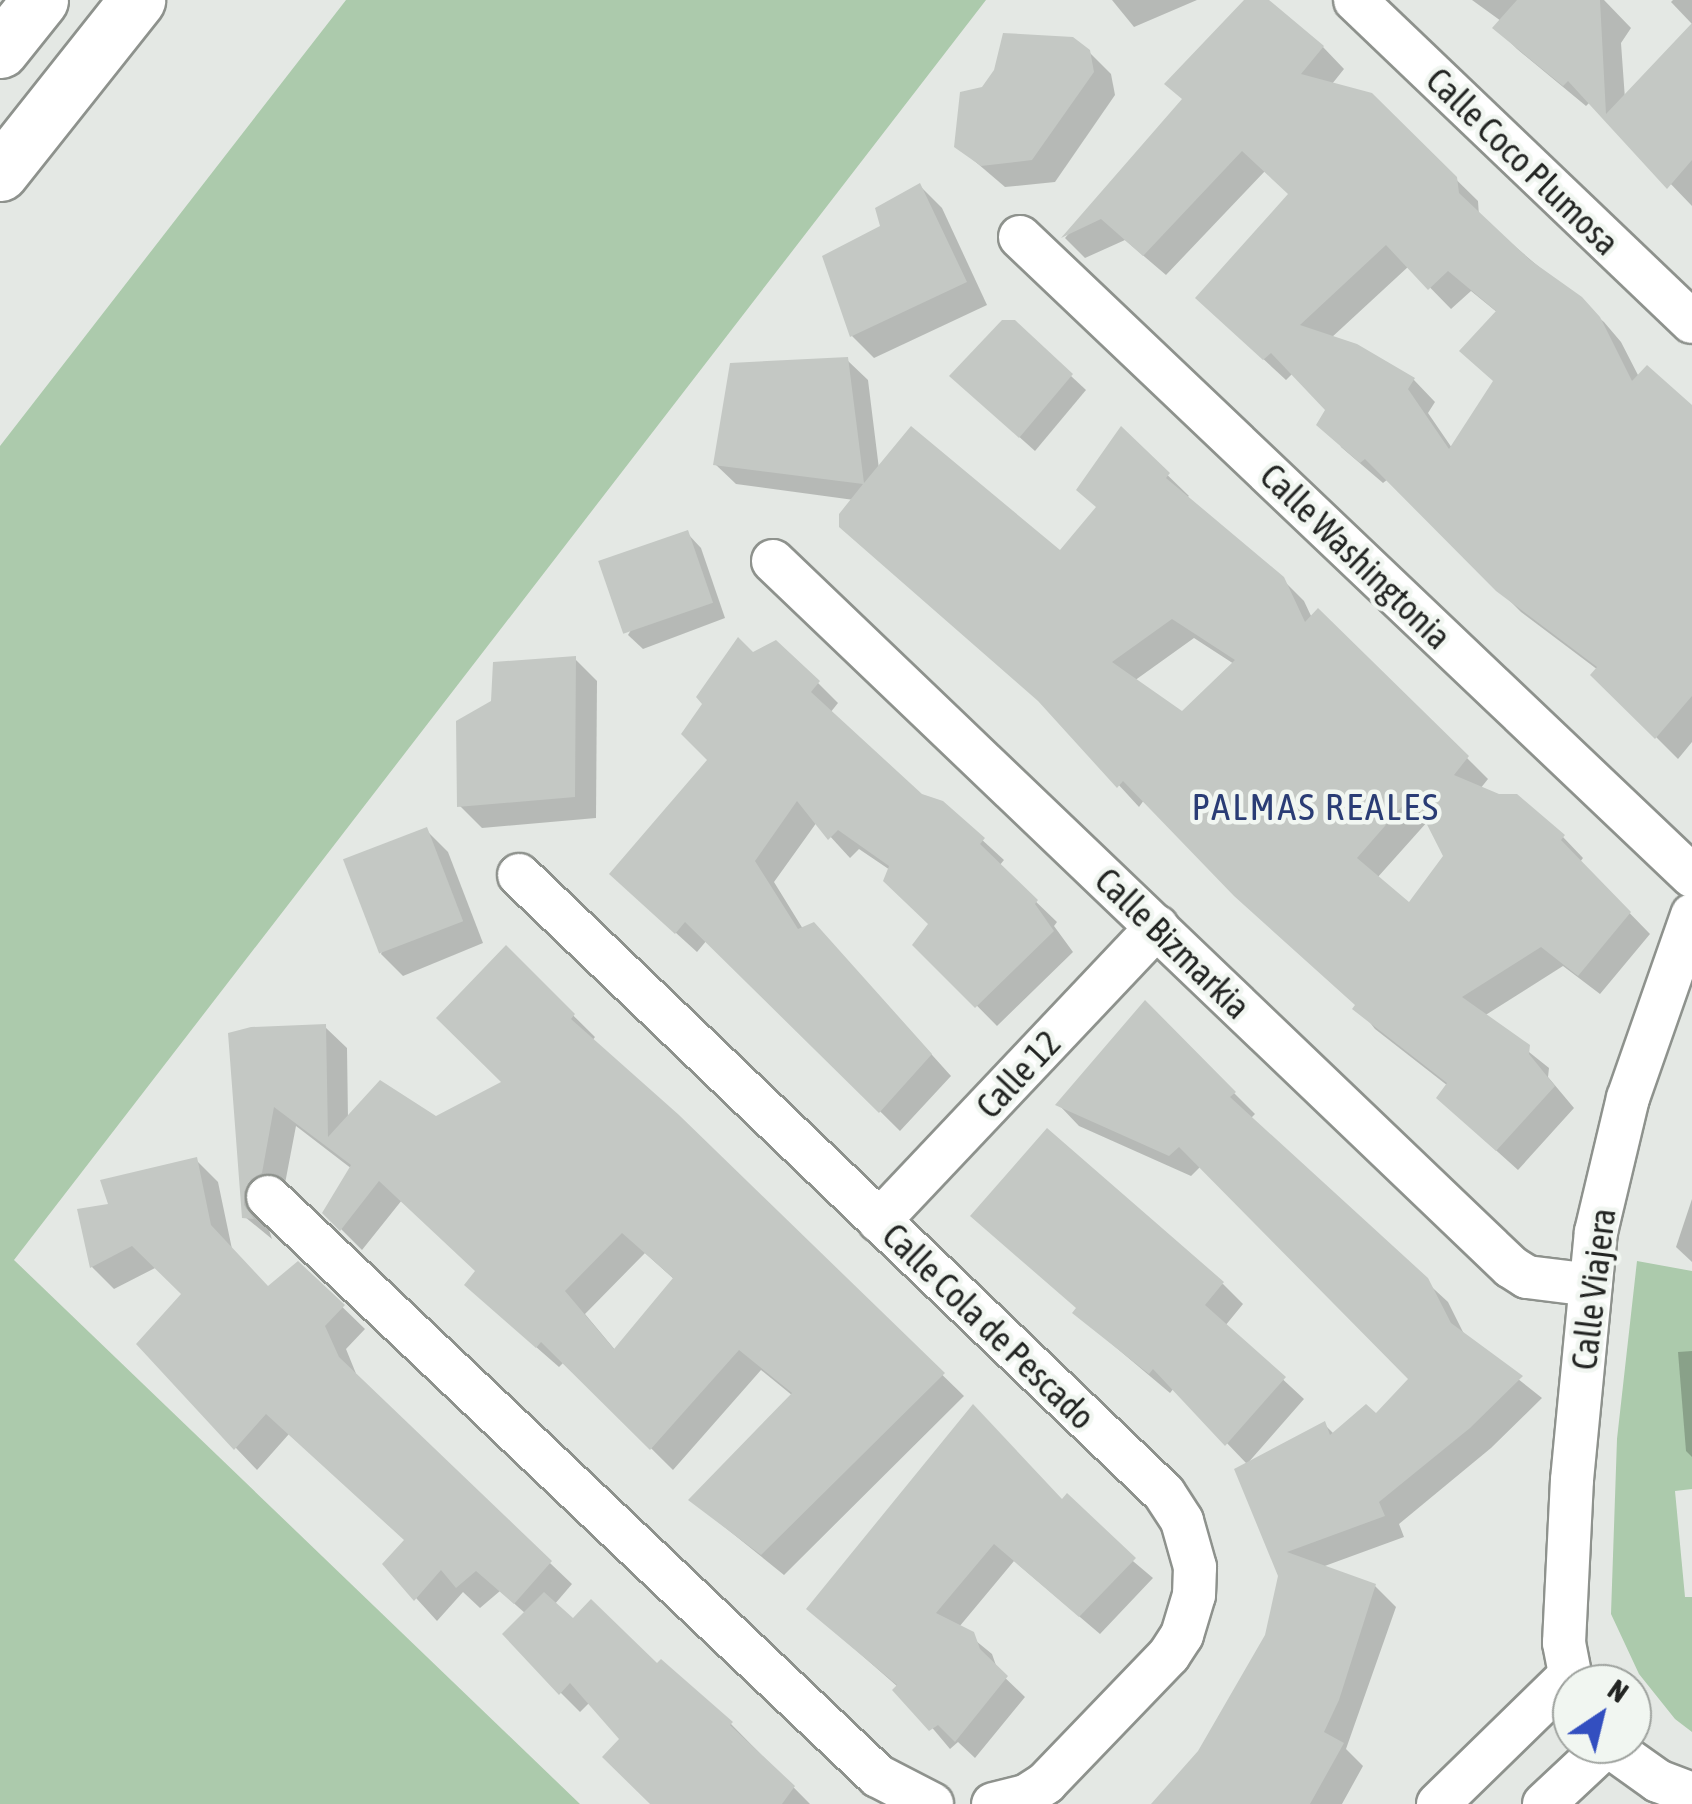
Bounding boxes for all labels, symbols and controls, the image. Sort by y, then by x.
street label: Calle Coco Plumosa [1418,59,1628,263]
street label: Calle Washingtonia [1252,455,1460,657]
district label: PALMAS REALES [1192,784,1440,830]
street label: Calle Bizmarkia [1087,859,1259,1027]
street label: Calle 12 [967,1022,1069,1126]
street label: Calle Viajera [1562,1206,1624,1372]
street label: Calle Cola de Pescado [874,1214,1104,1438]
north arrow [1552,1664,1652,1764]
text: N [1602,1673,1634,1709]

